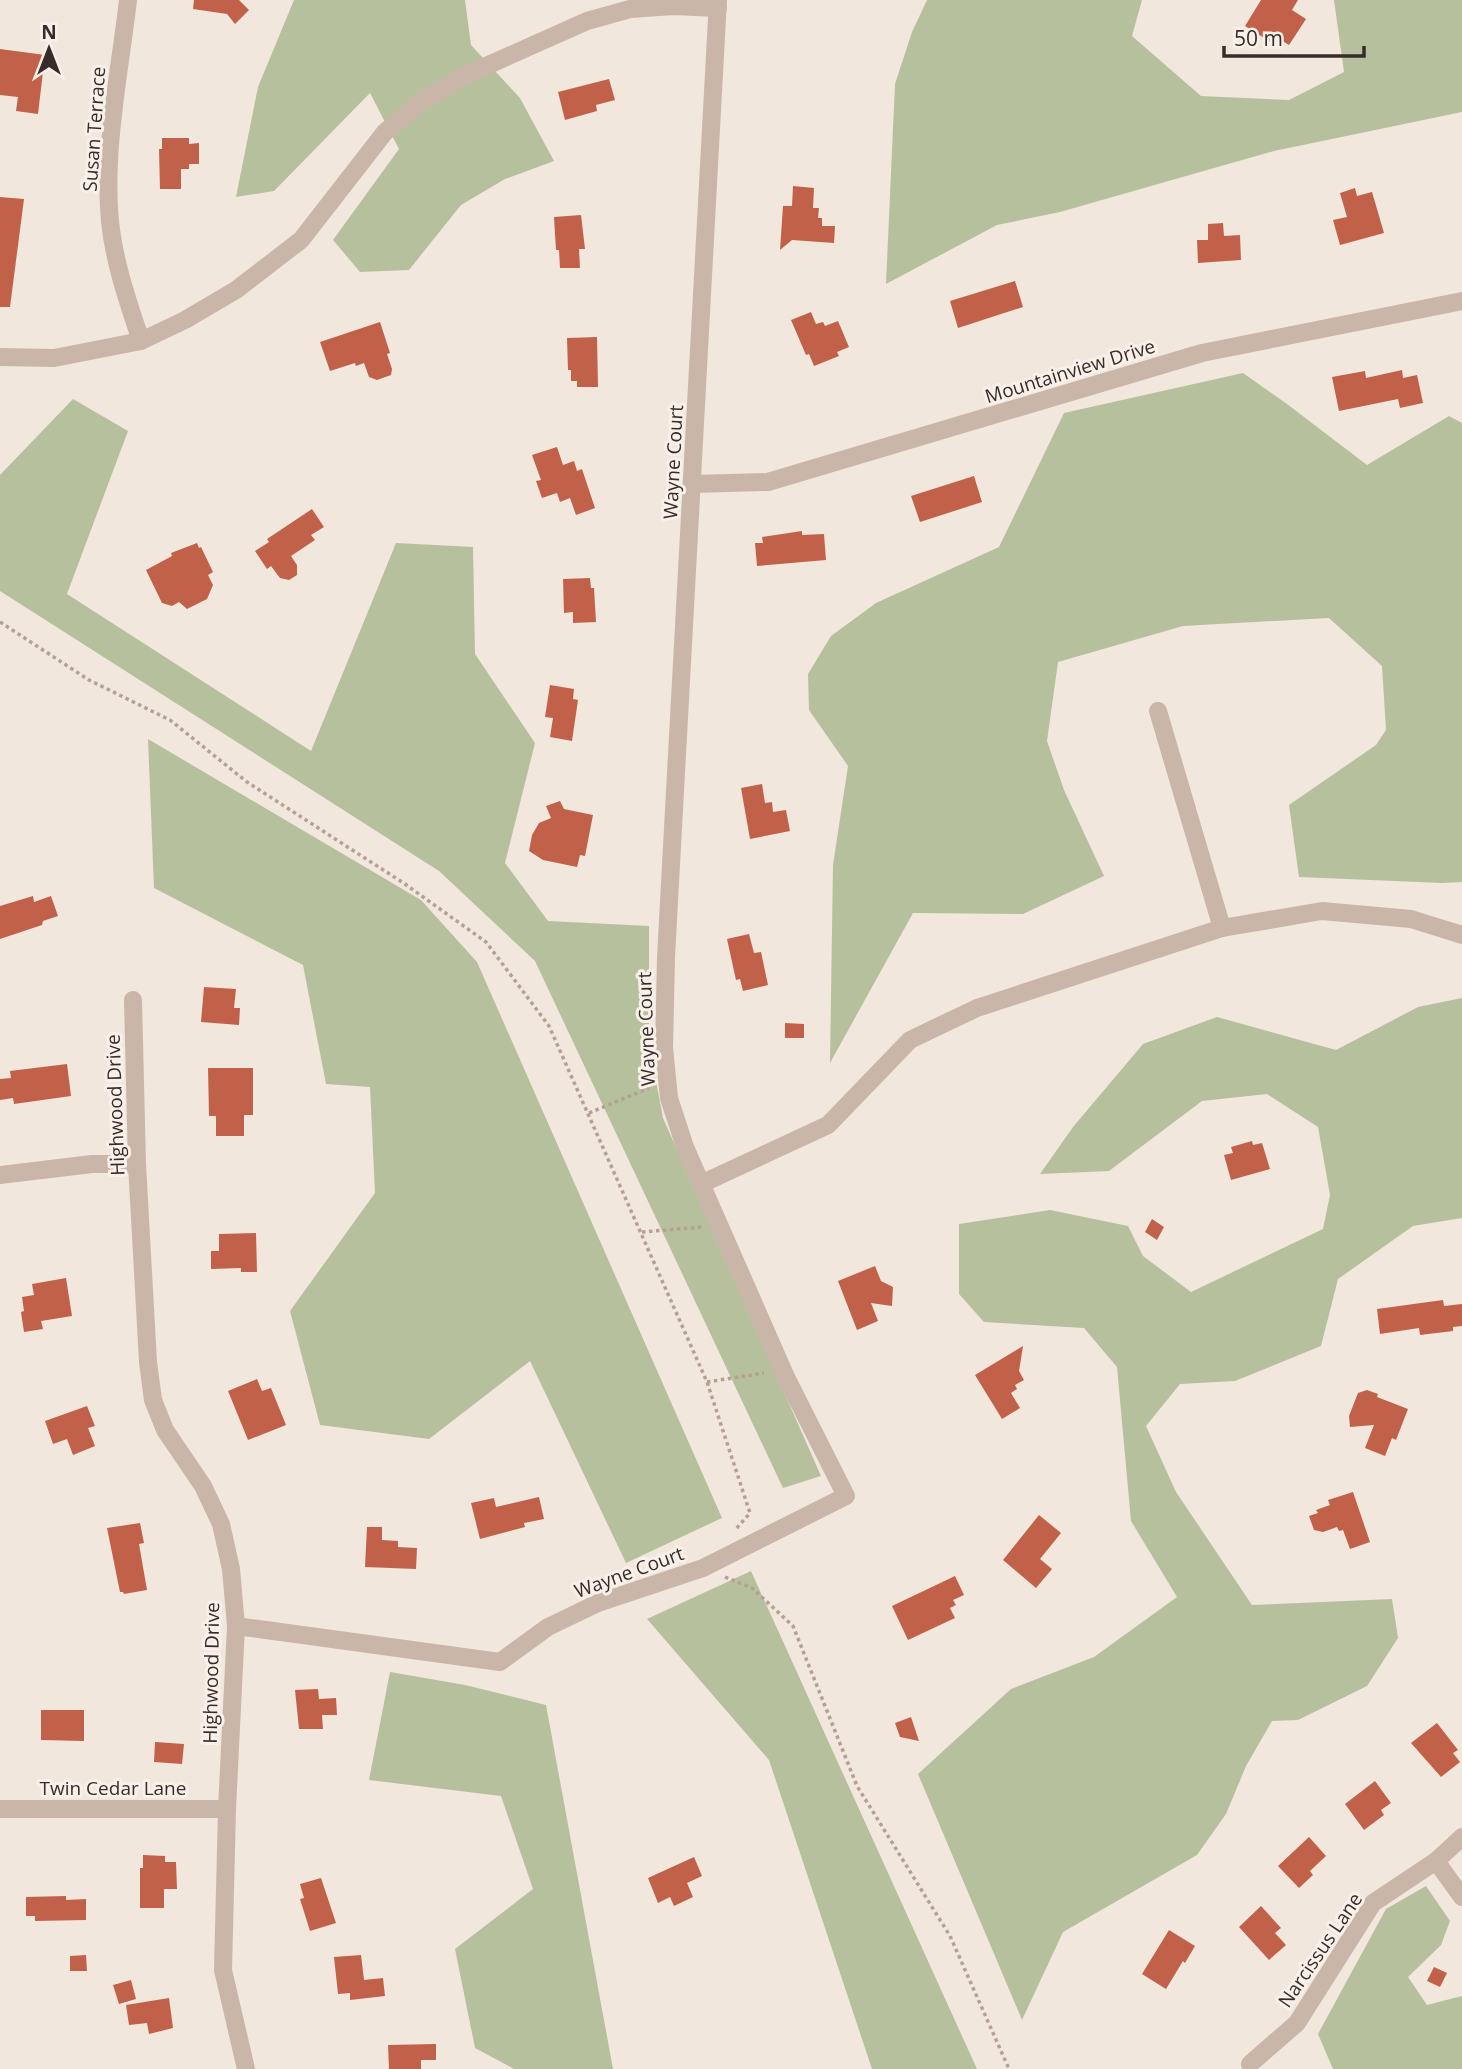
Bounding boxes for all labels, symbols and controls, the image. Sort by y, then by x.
north arrow [14,14,84,84]
scale bar [1224,14,1364,58]
text: N [41,19,57,45]
text: 50 m [1234,24,1283,52]
street label: Susan Terrace [77,66,111,192]
street label: Mountainview Drive [982,333,1158,409]
street label: Wayne Court [657,404,689,520]
street label: Wayne Court [631,971,661,1087]
street label: Highwood Drive [100,1034,130,1176]
street label: Wayne Court [571,1540,687,1604]
street label: Highwood Drive [197,1602,225,1744]
street label: Twin Cedar Lane [40,1775,186,1801]
street label: Narcissus Lane [1272,1888,1368,2012]

